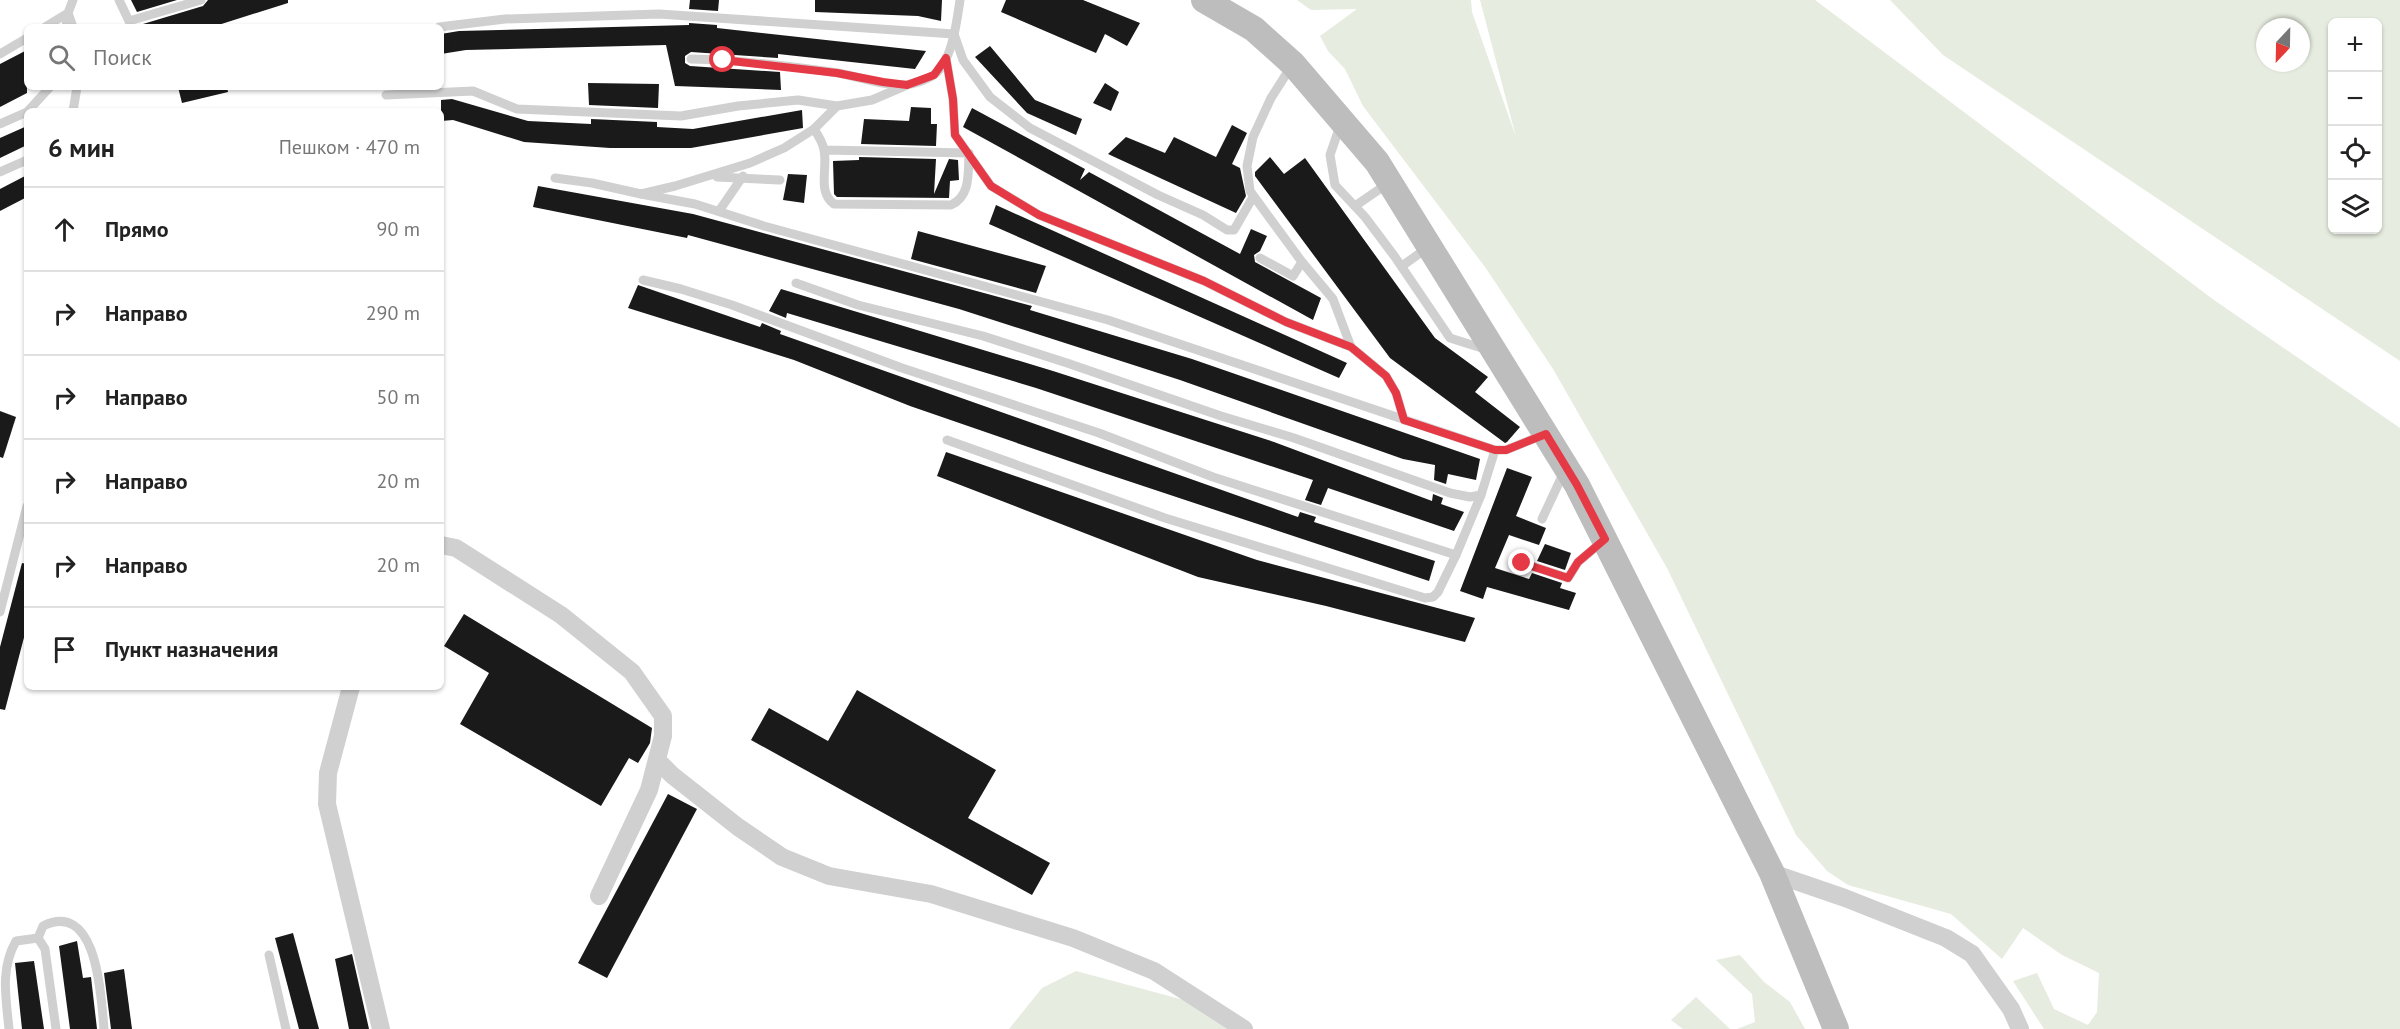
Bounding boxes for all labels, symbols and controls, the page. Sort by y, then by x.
north arrow [2256,18,2310,72]
map controls [2328,18,2382,234]
button: + [2328,18,2382,72]
search box [24,24,444,90]
icon: search [45,41,78,74]
text: Поиск [93,43,152,71]
route start [709,46,735,72]
button: − [2328,72,2382,126]
button: locate [2328,126,2382,180]
text: 6 мин [48,131,115,164]
text: Пешком · 470 m [279,134,420,160]
button: layers [2328,180,2382,234]
icon: ahead [48,213,81,246]
text: Прямо [105,215,168,243]
text: 90 m [377,216,420,242]
icon: right [48,297,81,330]
text: Направо [105,299,188,327]
text: 290 m [366,300,420,326]
icon: right [48,381,81,414]
text: Направо [105,383,188,411]
text: 50 m [377,384,420,410]
icon: right [48,465,81,498]
text: Направо [105,467,188,495]
text: 20 m [377,468,420,494]
icon: right [48,549,81,582]
route end [1508,549,1534,575]
text: Направо [105,551,188,579]
text: 20 m [377,552,420,578]
icon: arrive [48,633,81,666]
text: Пункт назначения [105,635,278,663]

